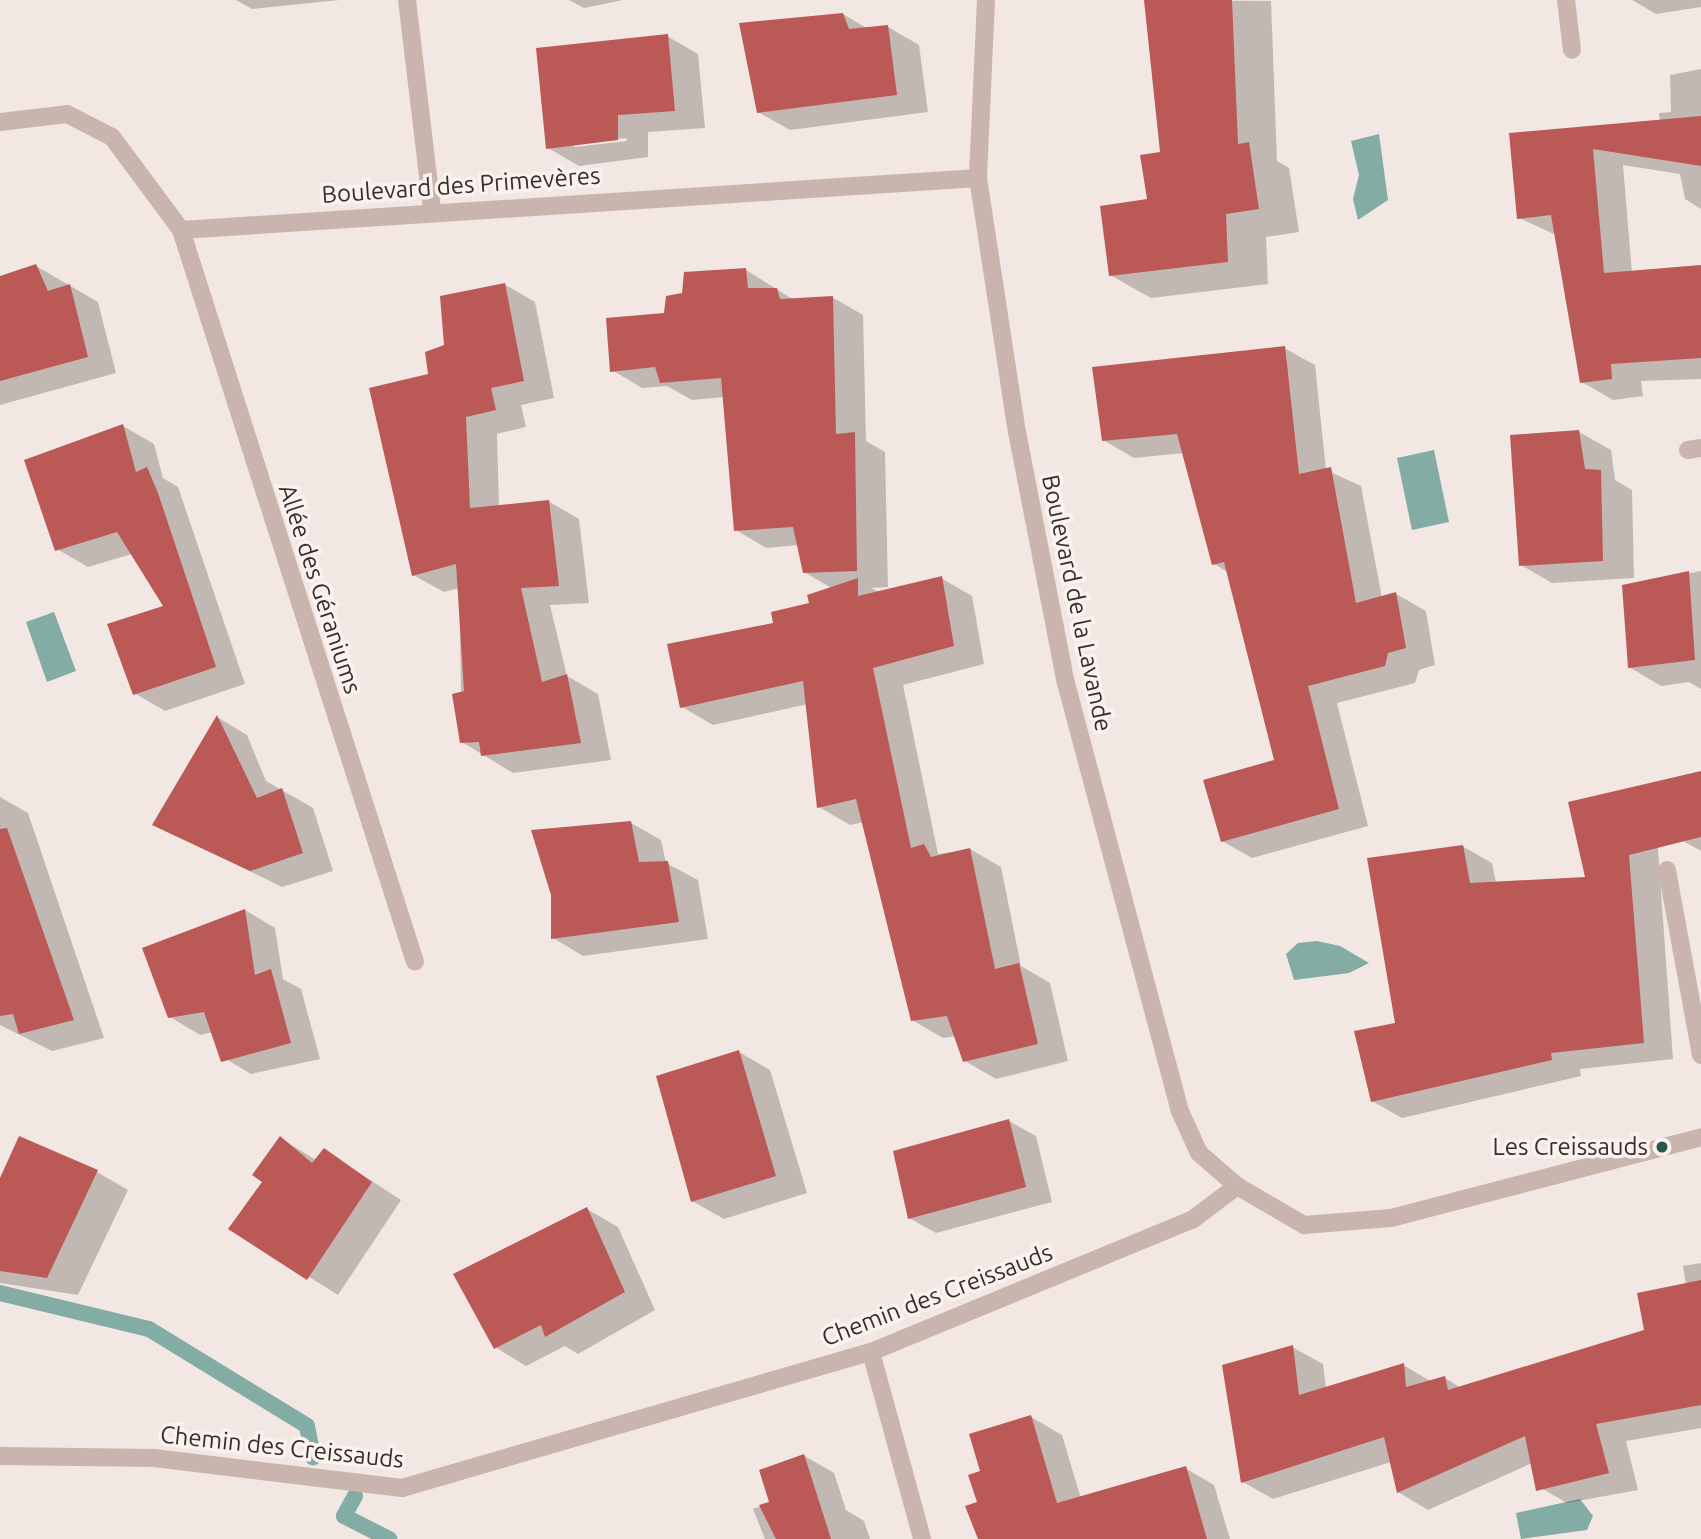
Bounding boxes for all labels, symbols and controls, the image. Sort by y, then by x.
street label: Boulevard des Primevères [321,161,601,209]
street label: Boulevard de la Lavande [1036,472,1118,734]
street label: Allée des Géraniums [273,481,367,697]
place label: Les Creissauds [1492,1133,1648,1161]
marker: Les Creissauds [1654,1139,1670,1155]
street label: Chemin des Creissauds [818,1238,1056,1352]
street label: Chemin des Creissauds [159,1420,405,1474]

